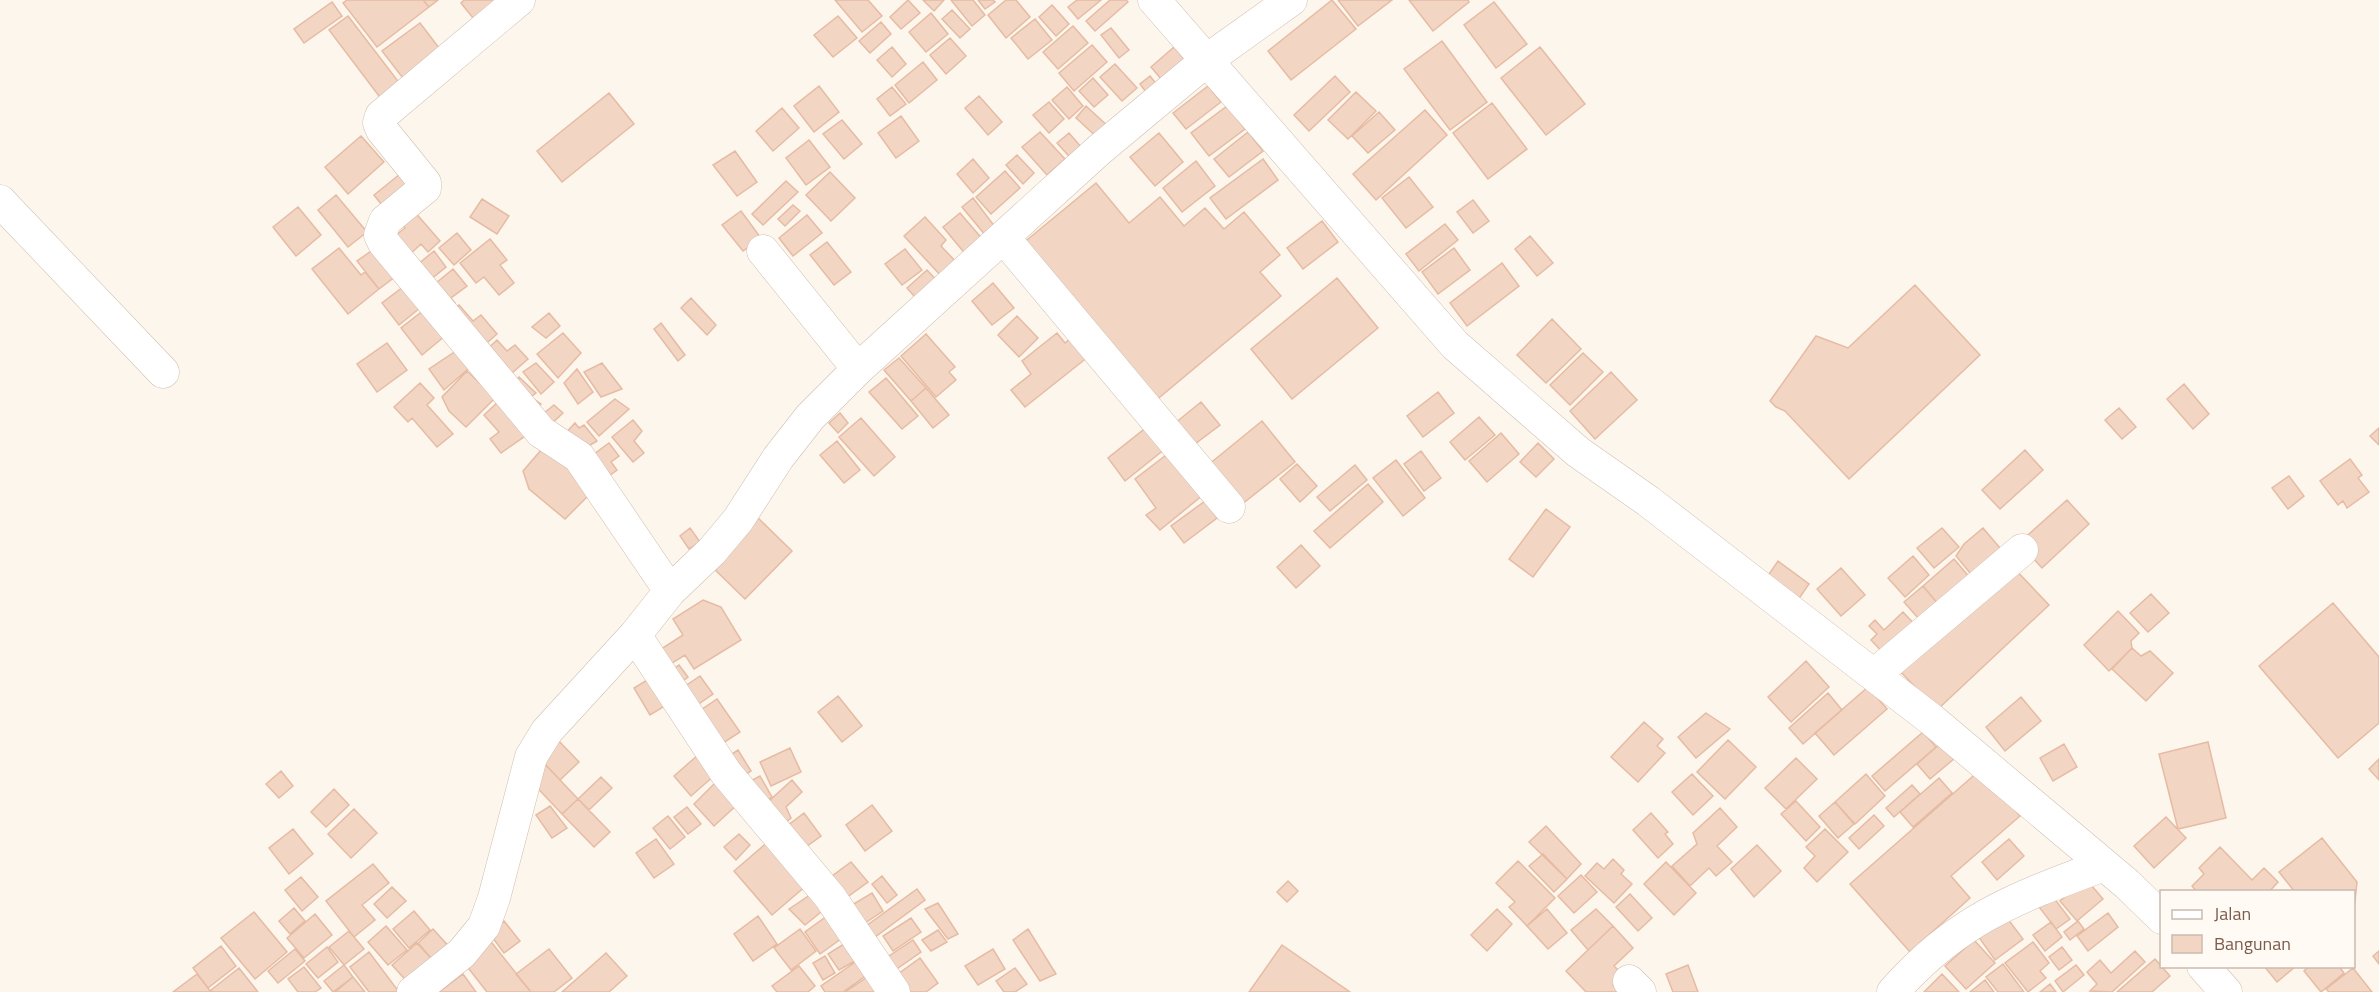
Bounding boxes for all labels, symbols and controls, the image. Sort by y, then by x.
legend [2160,890,2355,968]
text: Jalan [2214,900,2251,927]
text: Bangunan [2214,930,2291,957]

